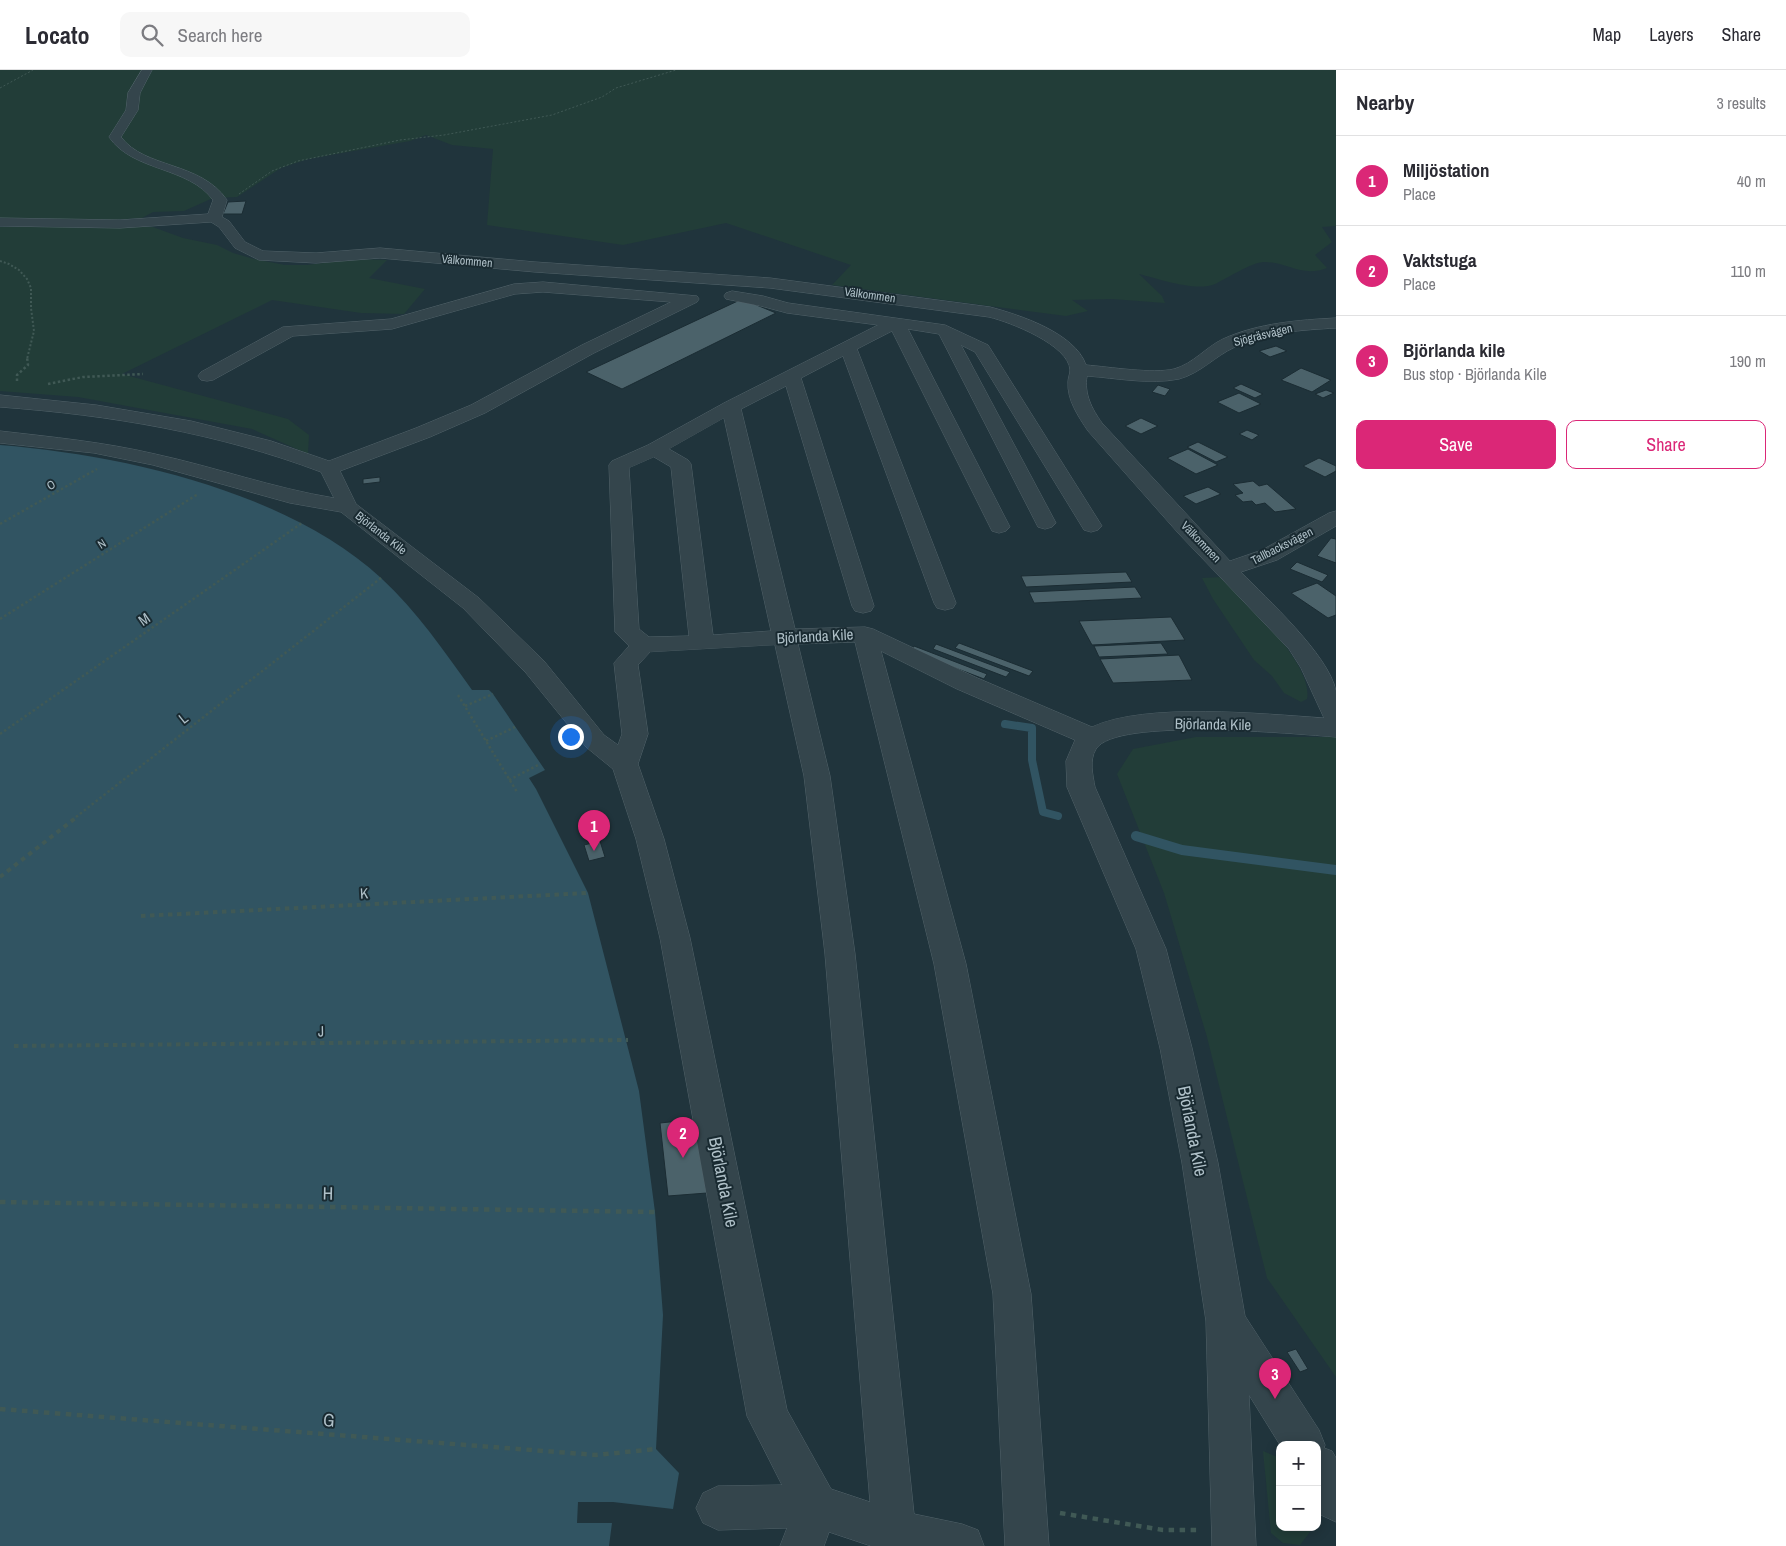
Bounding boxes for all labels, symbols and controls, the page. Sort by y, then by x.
search box [120,12,470,57]
text: Locato [25,19,90,51]
icon: search [138,21,166,49]
text: Search here [178,22,262,48]
text: Map [1593,22,1621,47]
text: Layers [1649,22,1694,47]
text: Share [1722,22,1761,47]
text: Nearby [1356,88,1414,117]
text: 3 results [1716,92,1766,114]
text: Miljöstation [1403,157,1490,183]
text: 1 [1368,170,1376,192]
text: 40 m [1737,170,1766,192]
text: Place [1403,183,1436,205]
text: Vaktstuga [1403,247,1477,273]
street label: Välkommen [441,251,493,271]
text: 2 [1368,260,1376,282]
text: 110 m [1730,260,1766,282]
text: Place [1403,273,1436,295]
street label: Välkommen [844,284,896,306]
street label: Sjögräsvägen [1232,320,1294,350]
text: Björlanda kile [1403,337,1505,363]
text: 3 [1368,350,1376,372]
text: 190 m [1730,350,1766,372]
text: Bus stop · Björlanda Kile [1403,363,1547,385]
button: Save [1356,420,1556,469]
button: Share [1566,420,1766,469]
street label: O [44,476,59,494]
street label: Björlanda Kile [352,508,410,558]
street label: Välkommen [1177,518,1225,566]
street label: Tallbacksvägen [1248,524,1316,568]
street label: N [95,535,109,553]
street label: M [134,607,154,631]
street label: Björlanda Kile [776,624,854,648]
street label: L [174,708,192,728]
street label: Björlanda Kile [1175,713,1252,735]
your location [558,724,584,750]
pin: 1 [578,810,610,851]
street label: K [359,882,369,904]
street label: J [318,1020,324,1042]
street label: Björlanda Kile [1172,1084,1214,1178]
pin: 2 [667,1117,699,1158]
street label: Björlanda Kile [703,1135,745,1229]
street label: H [322,1180,334,1206]
pin: 3 [1259,1358,1291,1399]
street label: G [322,1407,336,1433]
map controls [1276,1441,1321,1531]
button: + [1276,1441,1321,1486]
button: − [1276,1486,1321,1531]

